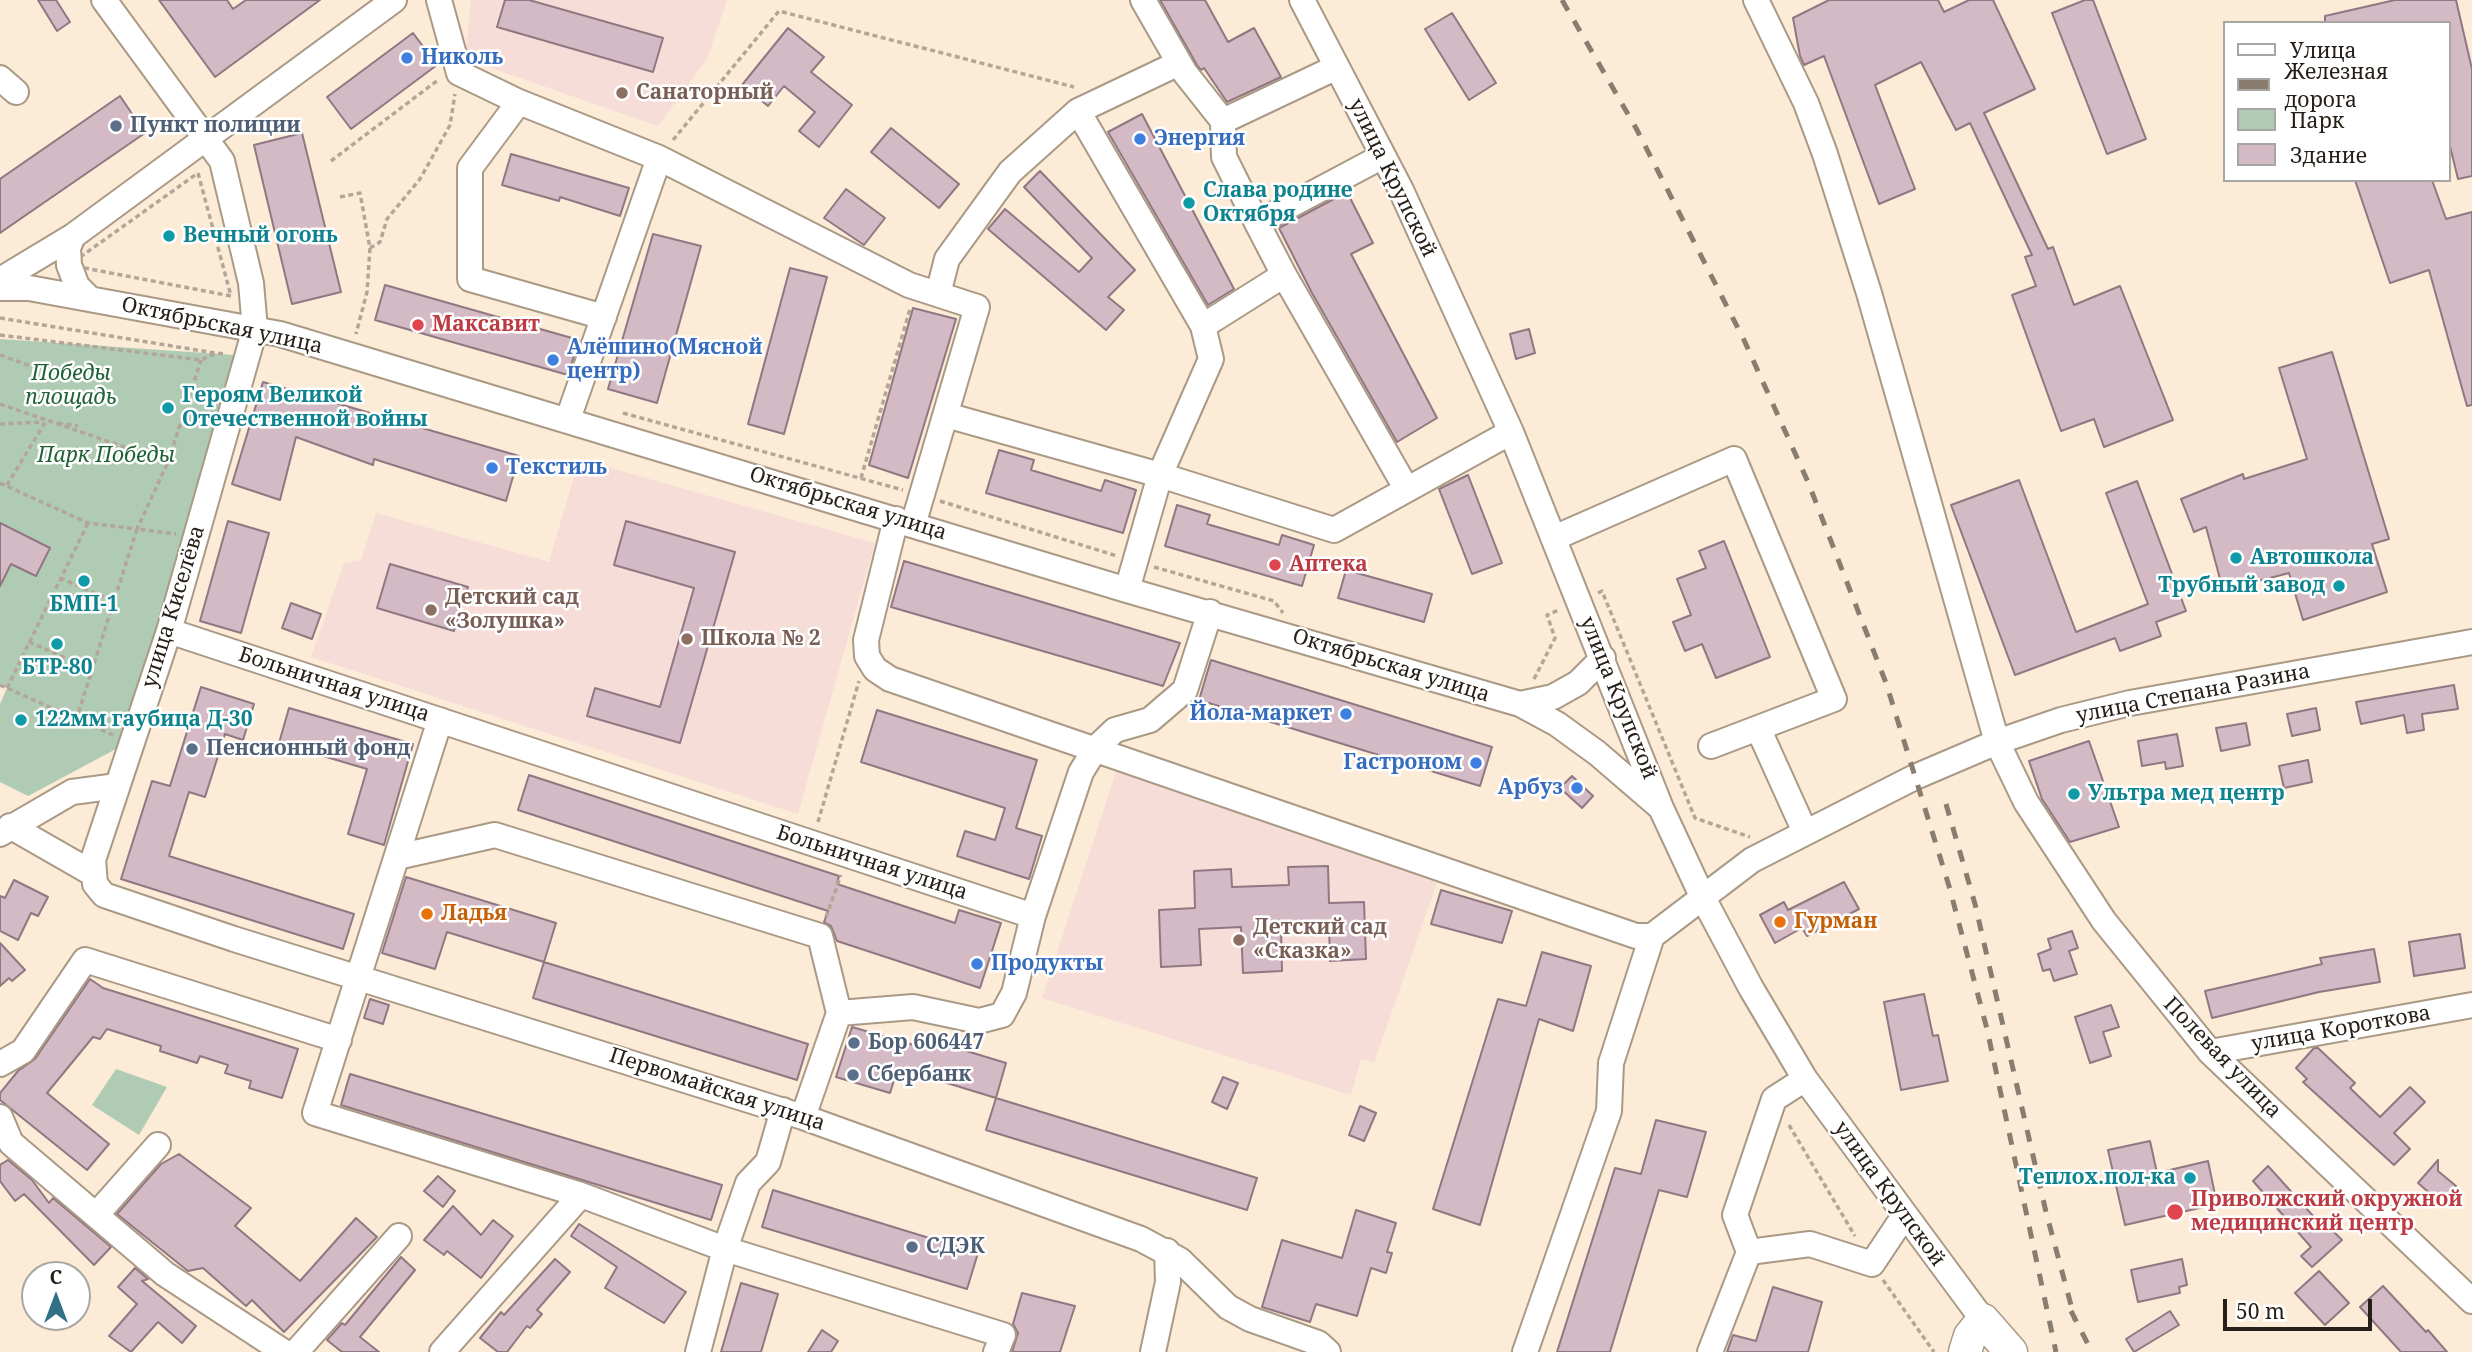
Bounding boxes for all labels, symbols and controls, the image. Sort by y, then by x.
legend [2224,21,2451,182]
text: Улица [2290,36,2357,64]
place label: Николь [421,45,503,71]
marker: Николь [399,50,415,66]
text: Железная дорога [2284,57,2388,113]
place label: Санаторный [636,80,774,106]
marker: Санаторный [614,85,630,101]
street label: улица Крупской [1343,95,1441,261]
text: Парк [2290,106,2344,134]
place label: Пункт полиции [130,113,301,139]
marker: Пункт полиции [108,118,124,134]
place label: Энергия [1154,126,1245,152]
marker: Энергия [1132,131,1148,147]
text: Здание [2290,141,2367,169]
place label: Слава родине Октября [1203,178,1353,228]
marker: Слава родине Октября [1181,195,1197,211]
place label: Вечный огонь [183,223,338,249]
marker: Вечный огонь [161,228,177,244]
street label: Октябрьская улица [119,292,325,360]
place label: Максавит [432,312,540,338]
marker: Максавит [410,317,426,333]
place label: Алёшино(Мясной центр) [567,335,762,385]
marker: Алёшино(Мясной центр) [545,352,561,368]
park label: Победы площадь [25,361,117,411]
place label: Героям Великой Отечественной войны [182,383,428,433]
marker: Героям Великой Отечественной войны [160,400,176,416]
park label: Парк Победы [37,443,175,469]
place label: Текстиль [506,455,607,481]
marker: Текстиль [484,460,500,476]
street label: Октябрьская улица [746,462,950,546]
street label: улица Киселёва [137,523,211,691]
place label: Автошкола [2250,545,2374,571]
marker: Автошкола [2228,550,2244,566]
place label: Аптека [1289,552,1368,578]
marker: Аптека [1267,557,1283,573]
marker: БМП-1 [76,573,92,589]
place label: Трубный завод [2158,573,2325,599]
marker: Трубный завод [2331,578,2347,594]
place label: Детский сад «Золушка» [445,585,579,635]
place label: БМП-1 [49,592,119,618]
marker: Детский сад «Золушка» [423,602,439,618]
street label: улица Крупской [1574,613,1662,783]
street label: Октябрьская улица [1289,624,1493,708]
place label: Школа № 2 [701,626,821,652]
marker: Школа № 2 [679,631,695,647]
marker: БТР-80 [49,636,65,652]
street label: Больничная улица [235,642,433,728]
place label: БТР-80 [21,655,93,681]
street label: улица Степана Разина [2074,659,2312,729]
place label: Йола-маркет [1189,701,1332,727]
marker: Йола-маркет [1338,706,1354,722]
place label: 122мм гаубица Д-30 [35,707,253,733]
marker: 122мм гаубица Д-30 [13,712,29,728]
place label: Пенсионный фонд [206,736,410,762]
marker: Пенсионный фонд [184,741,200,757]
place label: Гастроном [1343,750,1462,776]
marker: Гастроном [1468,755,1484,771]
place label: Арбуз [1498,775,1563,801]
marker: Арбуз [1569,780,1585,796]
place label: Ультра мед центр [2088,781,2285,807]
marker: Ультра мед центр [2066,786,2082,802]
street label: Больничная улица [773,820,971,906]
place label: Ладья [441,901,507,927]
marker: Ладья [419,906,435,922]
place label: Гурман [1794,909,1877,935]
marker: Гурман [1772,914,1788,930]
place label: Детский сад «Сказка» [1253,915,1387,965]
marker: Детский сад «Сказка» [1231,932,1247,948]
place label: Продукты [991,951,1103,977]
marker: Продукты [969,956,985,972]
street label: Полевая улица [2158,992,2286,1124]
street label: улица Короткова [2249,1001,2433,1057]
place label: Бор 606447 [868,1030,984,1056]
marker: Бор 606447 [846,1035,862,1051]
street label: Первомайская улица [606,1043,828,1137]
place label: Сбербанк [867,1062,971,1088]
marker: Сбербанк [845,1067,861,1083]
street label: улица Крупской [1828,1116,1950,1272]
place label: Теплох.пол-ка [2019,1165,2176,1191]
marker: Теплох.пол-ка [2182,1170,2198,1186]
place label: Приволжский окружной медицинский центр [2191,1187,2462,1237]
marker: Приволжский окружной медицинский центр [2165,1202,2185,1222]
place label: СДЭК [926,1234,985,1260]
marker: СДЭК [904,1239,920,1255]
north arrow [21,1261,91,1331]
text: С [50,1264,62,1290]
scale bar [2227,1286,2376,1330]
text: 50 m [2236,1297,2285,1325]

